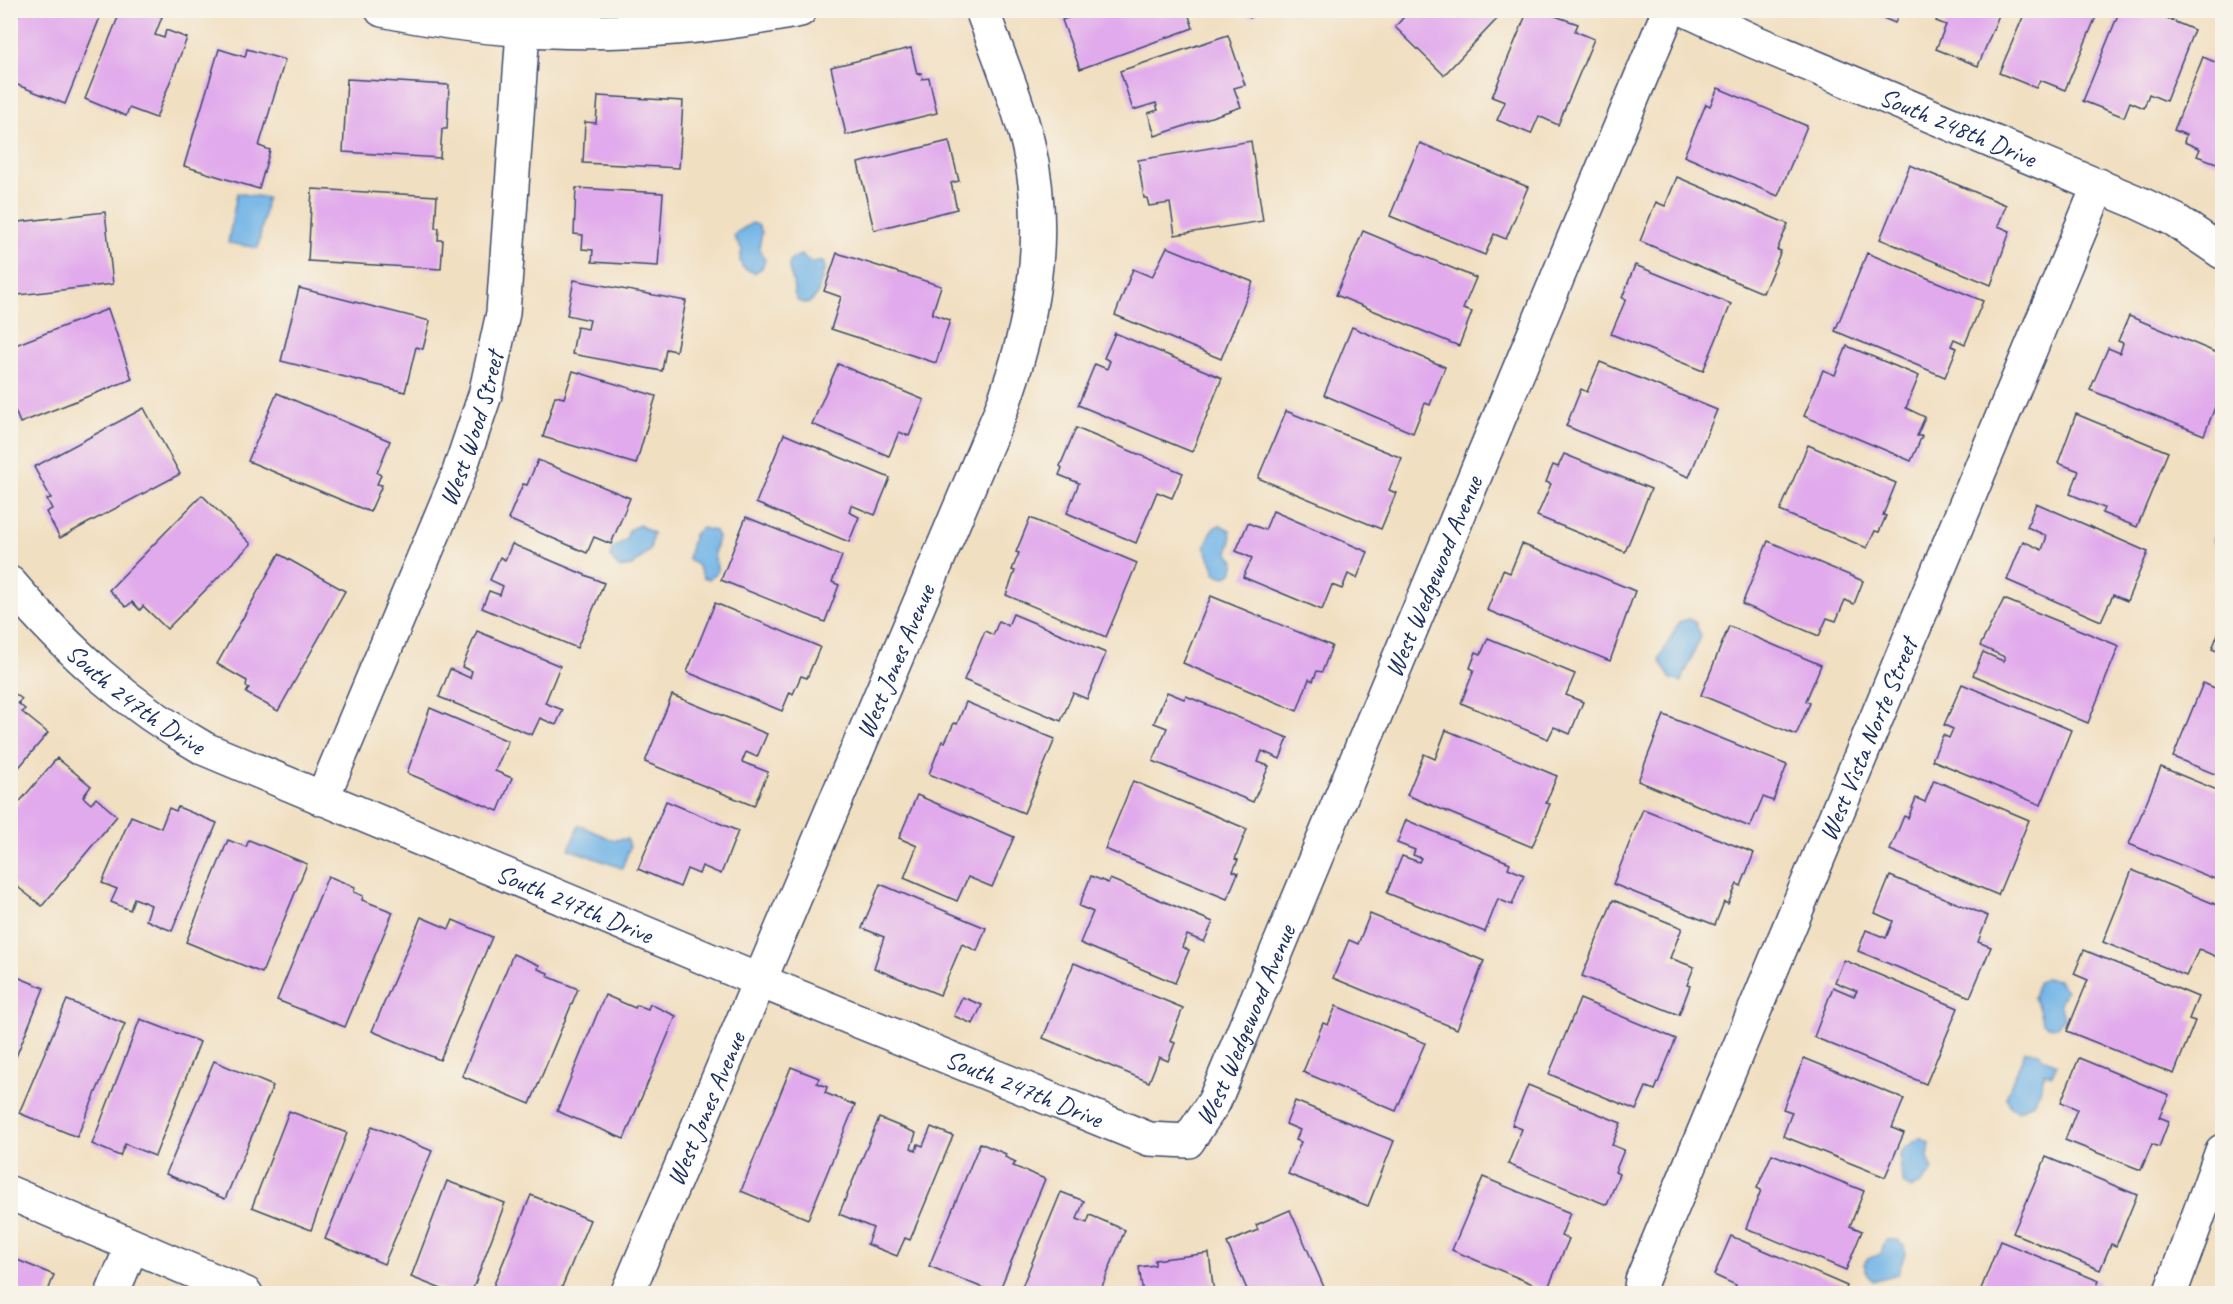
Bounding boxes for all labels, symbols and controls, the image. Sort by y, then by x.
street label: South 248th Drive [1875,80,2042,175]
street label: West Wood Street [431,345,512,511]
street label: West Wedgewood Avenue [1377,470,1490,682]
street label: West Jones Avenue [848,578,943,743]
street label: West Vista Norte Street [1811,630,1926,846]
street label: South 247th Drive [59,636,212,763]
street label: South 247th Drive [491,857,659,952]
street label: West Wedgewood Avenue [1187,919,1304,1131]
street label: West Jones Avenue [659,1026,754,1191]
street label: South 247th Drive [941,1042,1109,1136]

